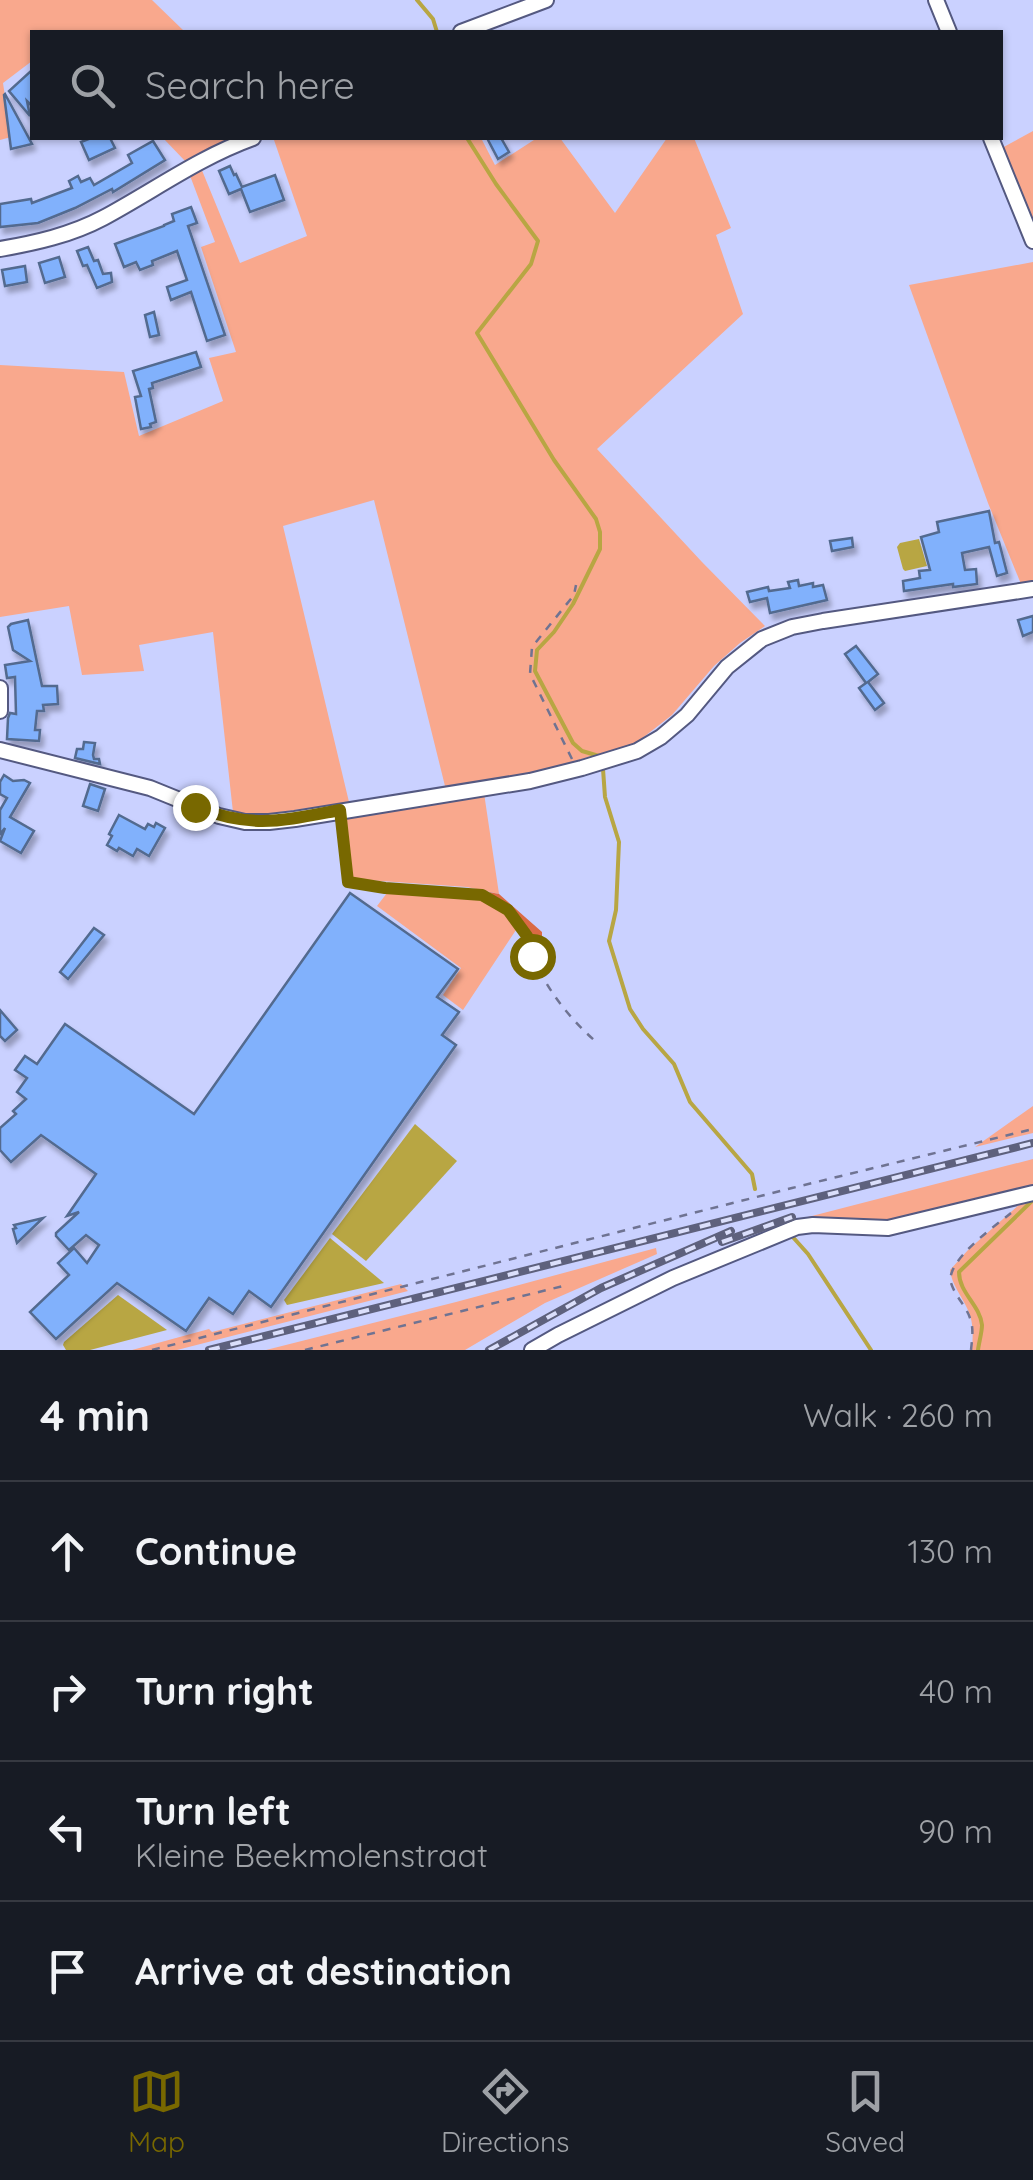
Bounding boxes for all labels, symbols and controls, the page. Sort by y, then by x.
search box [30,30,1003,140]
icon: search [65,58,120,113]
text: Search here [145,61,355,109]
route end [173,785,219,831]
route start [510,934,556,980]
text: 4 min [40,1389,150,1442]
text: Walk · 260 m [803,1395,993,1435]
icon: ahead [40,1524,95,1579]
text: Continue [135,1527,297,1575]
text: 130 m [907,1531,993,1571]
icon: right [40,1664,95,1719]
text: Turn right [135,1667,314,1715]
text: 40 m [919,1671,993,1711]
text: Turn left [135,1787,291,1835]
icon: left [40,1804,95,1859]
text: 90 m [918,1811,993,1851]
text: Kleine Beekmolenstraat [135,1835,488,1875]
icon: arrive [40,1944,95,1999]
text: Arrive at destination [135,1947,512,1995]
tab: Map [128,2064,185,2159]
tab: Directions [441,2064,569,2159]
tab: Saved [825,2064,905,2159]

